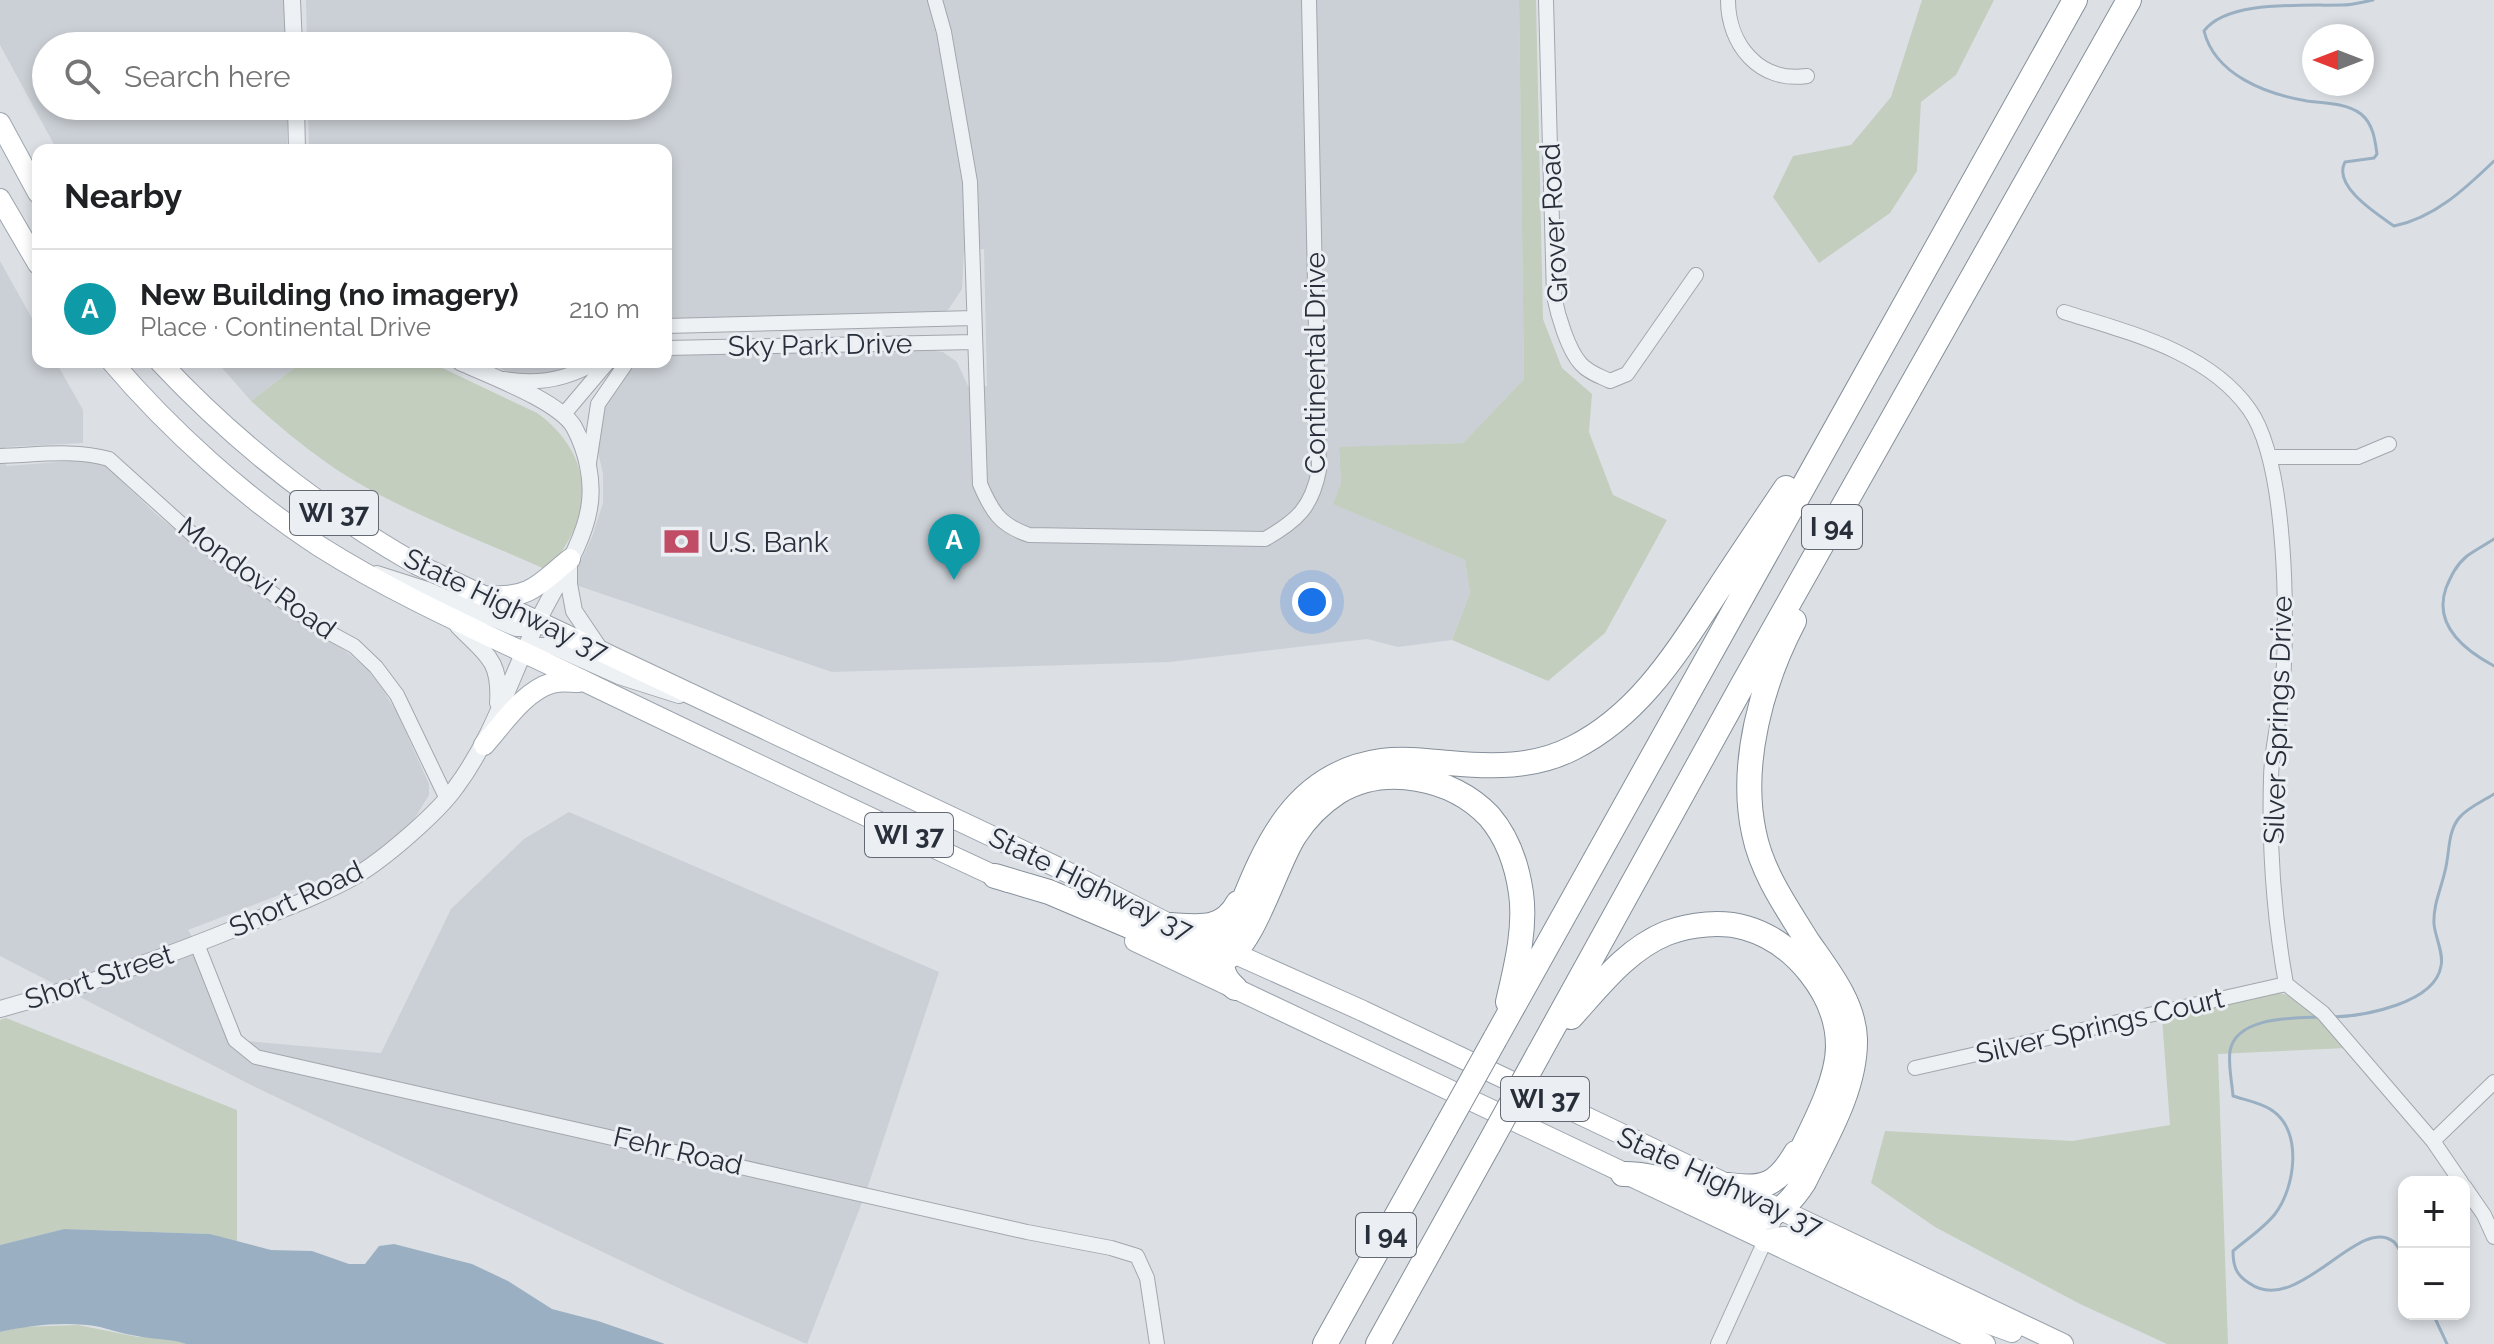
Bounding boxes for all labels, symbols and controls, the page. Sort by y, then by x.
north arrow [2302,24,2374,96]
search box [32,32,672,120]
icon: search [60,54,104,98]
text: Search here [124,59,291,94]
street label: Grover Road [1533,142,1575,304]
text: Nearby [64,176,182,216]
street label: Continental Drive [1299,252,1332,474]
text: New Building (no imagery) [140,277,519,312]
text: A [81,294,99,324]
text: 210 m [569,294,640,324]
text: Place · Continental Drive [140,312,431,342]
street label: Sky Park Drive [727,327,913,363]
road number: WI 37 [290,491,378,535]
road number: I 94 [1802,505,1862,549]
street label: Mondovi Road [172,510,342,646]
pin: A [928,514,980,580]
bank icon: U.S. Bank [663,523,701,561]
place label: U.S. Bank [708,526,829,559]
street label: State Highway 37 [399,541,613,669]
your location [1292,582,1332,622]
street label: Silver Springs Drive [2257,595,2299,845]
road number: WI 37 [865,813,953,857]
street label: State Highway 37 [984,820,1198,948]
street label: Short Road [224,854,368,944]
street label: Short Street [21,937,178,1016]
street label: Silver Springs Court [1973,981,2228,1071]
road number: WI 37 [1501,1077,1589,1121]
street label: Fehr Road [610,1120,746,1182]
street label: State Highway 37 [1612,1120,1828,1244]
map controls [2398,1176,2470,1320]
button: + [2398,1176,2470,1248]
road number: I 94 [1356,1213,1416,1257]
button: − [2398,1248,2470,1320]

